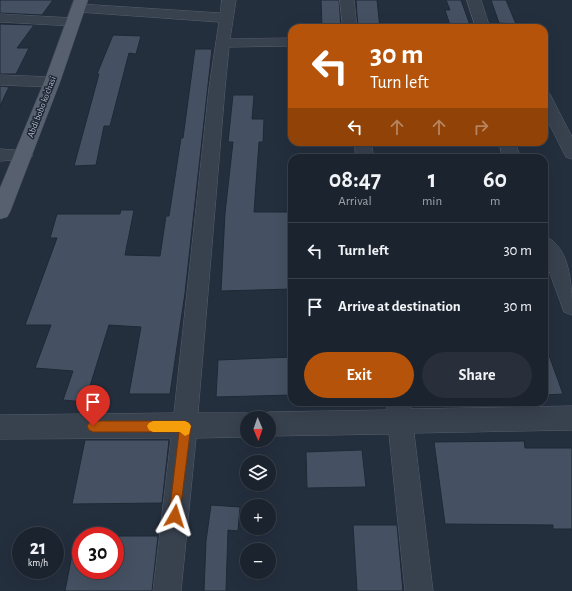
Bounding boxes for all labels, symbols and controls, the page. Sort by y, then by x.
icon: left [304,40,356,92]
text: 30 m [370,41,423,69]
text: Turn left [370,74,429,92]
street label: Abdi bobo ko'chasi [26,75,58,139]
icon: left [344,116,366,138]
icon: ahead [386,116,408,138]
icon: ahead [428,116,450,138]
icon: right [470,116,492,138]
text: 08:47 [329,168,381,192]
text: 1 [428,168,436,192]
text: 60 [483,168,507,192]
text: Arrival [338,195,372,208]
text: min [422,195,442,208]
text: m [490,195,500,208]
icon: left [304,240,326,262]
text: Turn left [338,243,389,258]
text: 30 m [503,243,532,258]
icon: arrive [304,296,326,318]
text: Arrive at destination [338,299,461,314]
text: 30 m [503,299,532,314]
button: Exit [304,352,414,398]
button: Share [422,352,532,398]
pin [76,385,110,426]
icon: arrive [82,391,104,413]
north arrow [240,411,276,447]
map controls [240,411,276,579]
button: layers [240,455,276,491]
position arrow [154,495,196,537]
button: + [240,499,276,535]
speed limit sign: 30 [72,527,124,579]
text: 21 [30,538,46,558]
button: − [240,543,276,579]
text: km/h [28,558,48,568]

